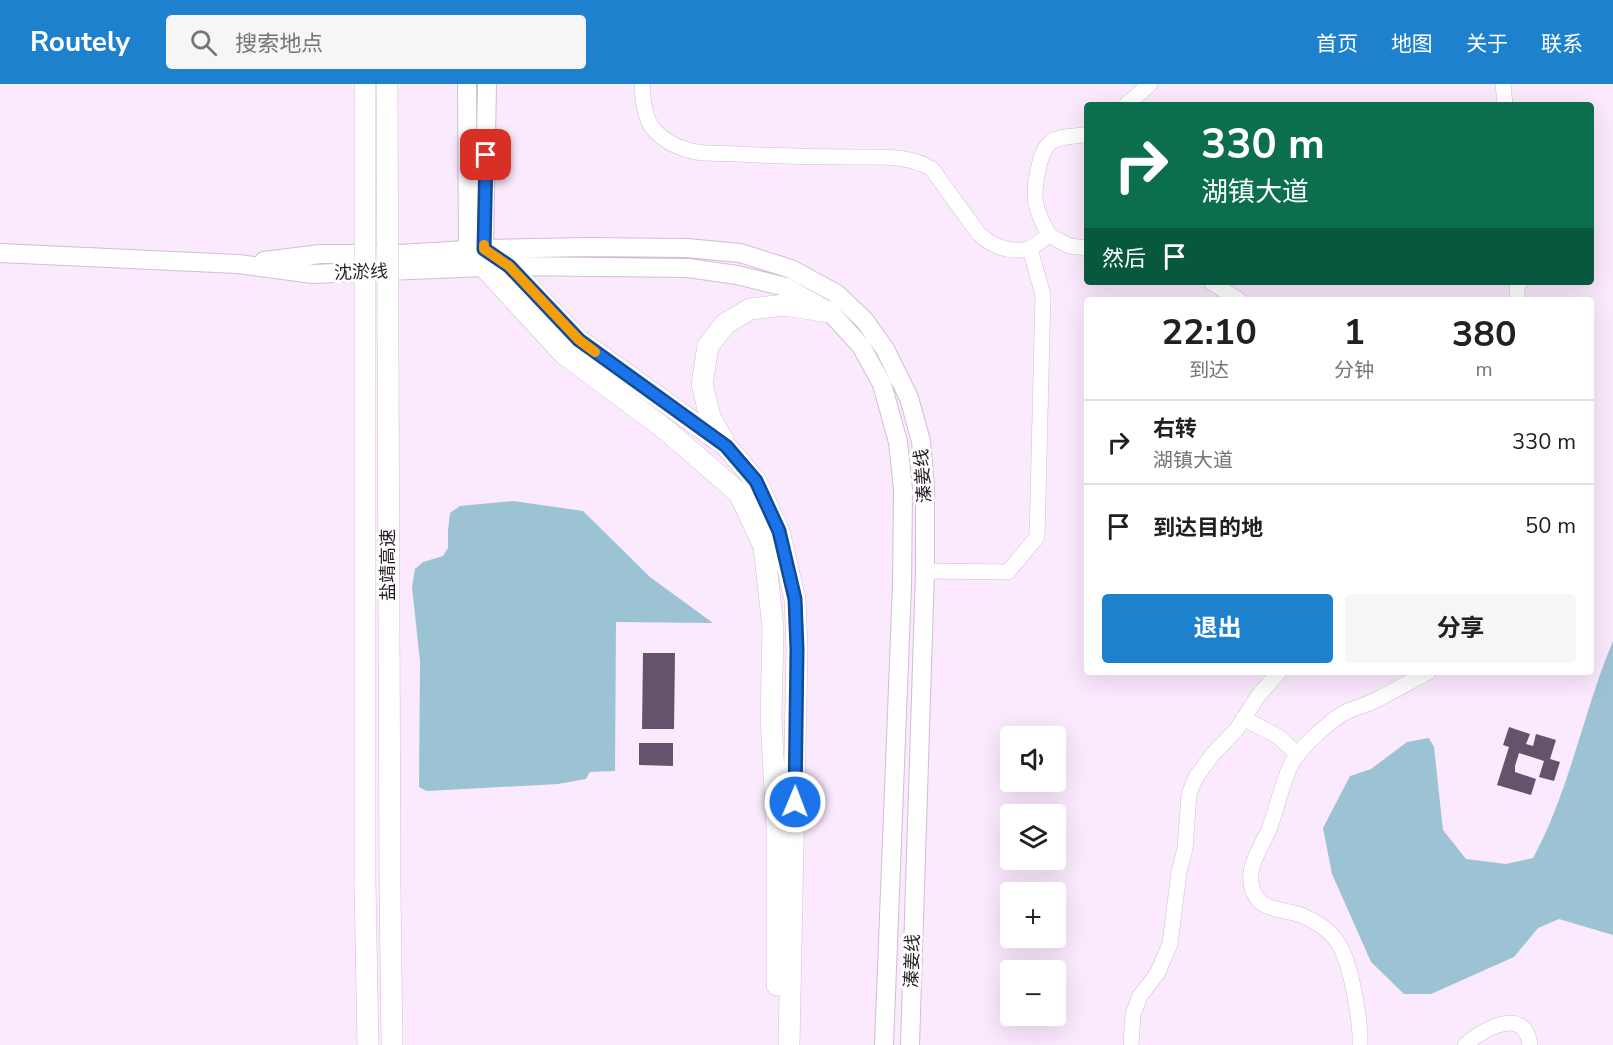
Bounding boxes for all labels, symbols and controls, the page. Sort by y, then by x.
search box [166,15,586,69]
text: Routely [30,23,130,61]
icon: search [187,26,220,59]
text: 搜索地点 [235,29,323,59]
text: 首页 [1316,30,1358,58]
text: 地图 [1391,30,1433,58]
text: 关于 [1466,30,1508,58]
text: 联系 [1541,30,1583,58]
text: 330 m [1201,116,1325,173]
icon: right [1102,126,1180,204]
pin [460,129,511,180]
icon: arrive [469,138,502,171]
text: 湖镇大道 [1201,174,1309,211]
icon: arrive [1158,240,1191,273]
text: 然后 [1102,244,1146,274]
street label: 沈淤线 [334,259,388,285]
text: 22:10 [1161,308,1257,357]
text: 1 [1343,308,1365,357]
text: 380 [1452,310,1517,359]
text: m [1476,356,1493,383]
text: 到达 [1189,357,1229,384]
text: 分钟 [1334,357,1374,384]
text: 右转 [1153,414,1197,444]
icon: right [1102,426,1135,459]
text: 330 m [1512,427,1576,457]
text: 湖镇大道 [1153,447,1233,474]
street label: 溱姜线 [909,448,937,504]
icon: arrive [1102,510,1135,543]
text: 50 m [1525,511,1576,541]
text: 到达目的地 [1153,513,1263,543]
street label: 盐靖高速 [376,529,400,601]
button: 退出 [1102,594,1333,663]
button: 分享 [1345,594,1576,663]
map controls [1000,726,1066,1026]
button: sound [1000,726,1066,792]
position arrow [763,770,827,834]
button: layers [1000,804,1066,870]
button: + [1000,882,1066,948]
street label: 溱姜线 [899,934,925,988]
button: − [1000,960,1066,1026]

